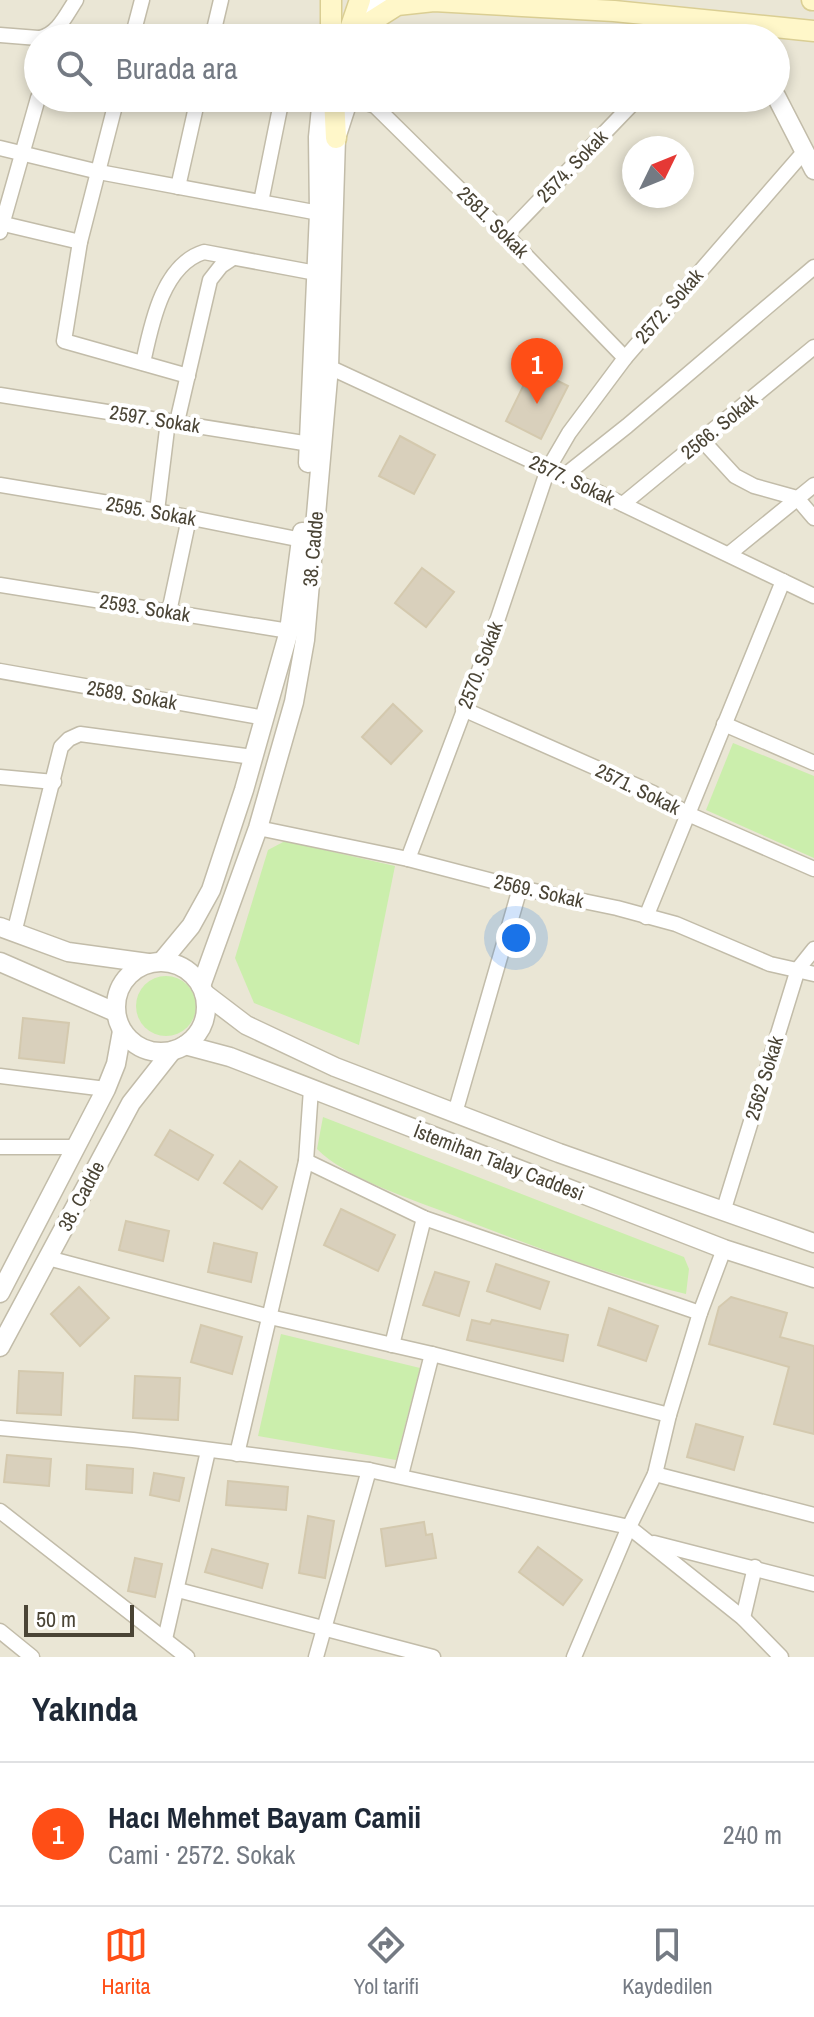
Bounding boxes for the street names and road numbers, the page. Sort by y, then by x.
street label: 2574. Sokak [530,123,614,208]
street label: 2581. Sokak [452,180,536,264]
street label: 2572. Sokak [629,262,709,349]
street label: 2566. Sokak [675,386,763,465]
street label: 2597. Sokak [108,398,203,439]
street label: 2577. Sokak [525,448,620,511]
street label: 2595. Sokak [104,489,199,532]
street label: 38. Cadde [296,510,329,588]
street label: 2593. Sokak [98,587,193,628]
street label: 2570. Sokak [451,617,509,712]
street label: 2589. Sokak [85,673,180,716]
street label: 2571. Sokak [591,756,686,821]
street label: 2569. Sokak [492,867,587,914]
street label: 2562 Sokak [738,1032,789,1123]
street label: İstemihan Talay Caddesi [410,1117,588,1206]
street label: 38. Cadde [51,1156,110,1236]

